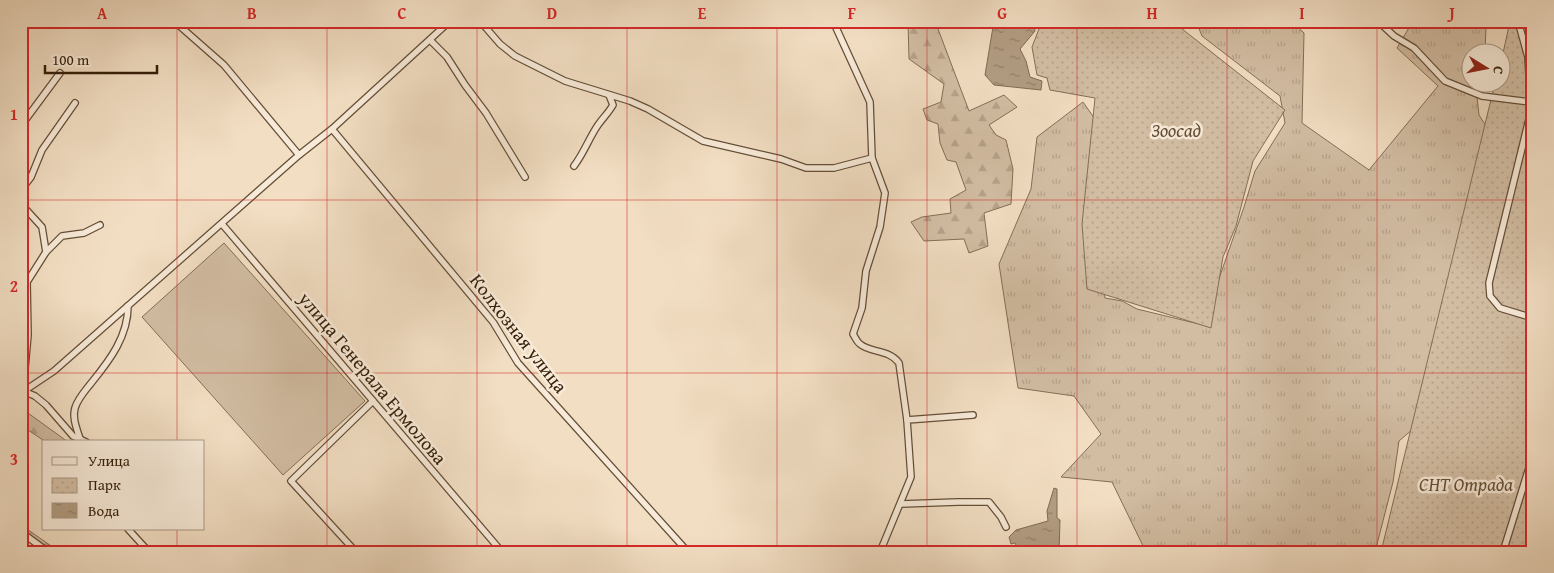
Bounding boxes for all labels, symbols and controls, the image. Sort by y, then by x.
text: A [97,1,108,25]
text: B [247,1,257,25]
text: C [397,1,407,25]
text: D [547,1,557,25]
text: E [698,1,707,25]
text: F [848,1,856,25]
text: G [997,1,1007,25]
text: H [1146,1,1158,25]
text: I [1299,1,1305,25]
text: J [1446,1,1455,25]
scale bar [45,42,158,74]
north arrow [1462,42,1512,92]
text: 100 m [52,49,90,70]
text: С [1488,65,1509,76]
text: 1 [10,102,18,126]
park label: Зоосад [1151,116,1201,144]
street label: Колхозная улица [463,267,575,399]
text: 2 [10,274,18,298]
street label: улица Генерала Ермолова [292,285,454,471]
legend [42,440,205,530]
text: 3 [10,447,18,471]
text: Улица [88,450,131,471]
park label: СНТ Отрада [1419,470,1513,498]
text: Парк [88,474,121,495]
text: Вода [88,500,120,521]

